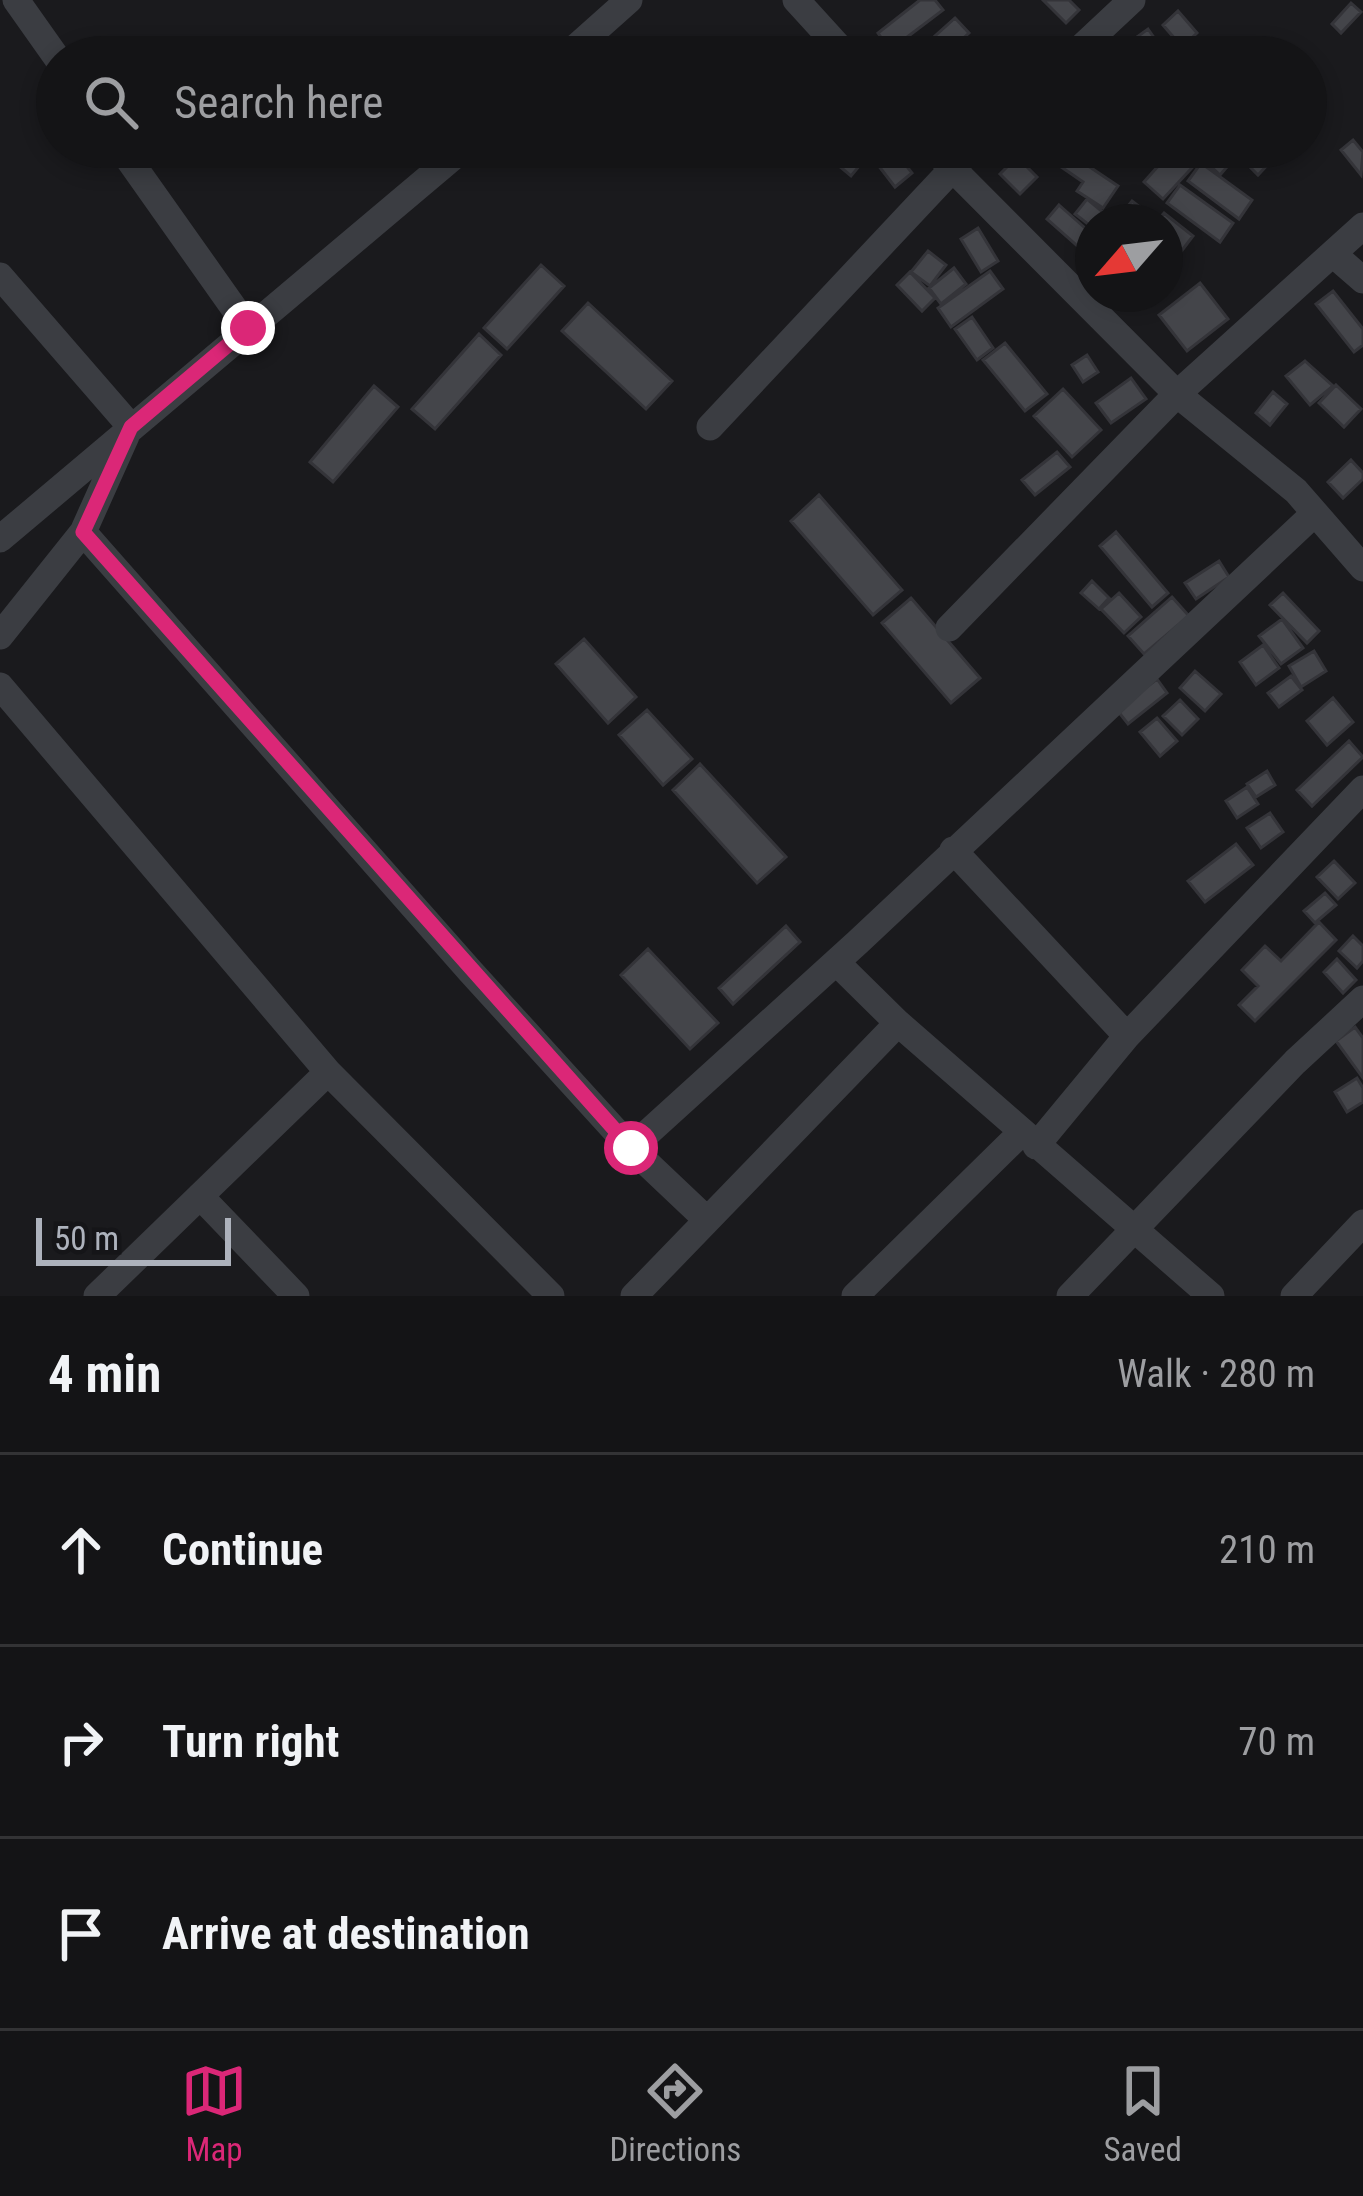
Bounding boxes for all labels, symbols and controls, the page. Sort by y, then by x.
search box [36,36,1327,168]
icon: search [78,69,144,135]
text: Search here [174,76,383,129]
north arrow [1075,204,1183,312]
route end [221,301,275,355]
route start [604,1121,658,1175]
scale bar [36,1212,231,1265]
text: 50 m [54,1219,119,1258]
text: 4 min [48,1345,161,1404]
text: Walk · 280 m [1117,1351,1315,1397]
icon: ahead [48,1517,114,1583]
text: Continue [162,1523,323,1576]
text: 210 m [1219,1527,1315,1573]
icon: right [48,1709,114,1775]
text: Turn right [162,1715,339,1768]
text: 70 m [1238,1719,1315,1765]
icon: arrive [48,1901,114,1967]
text: Arrive at destination [162,1907,530,1960]
tab: Map [181,2058,247,2169]
tab: Directions [609,2058,741,2169]
tab: Saved [1103,2058,1182,2169]

